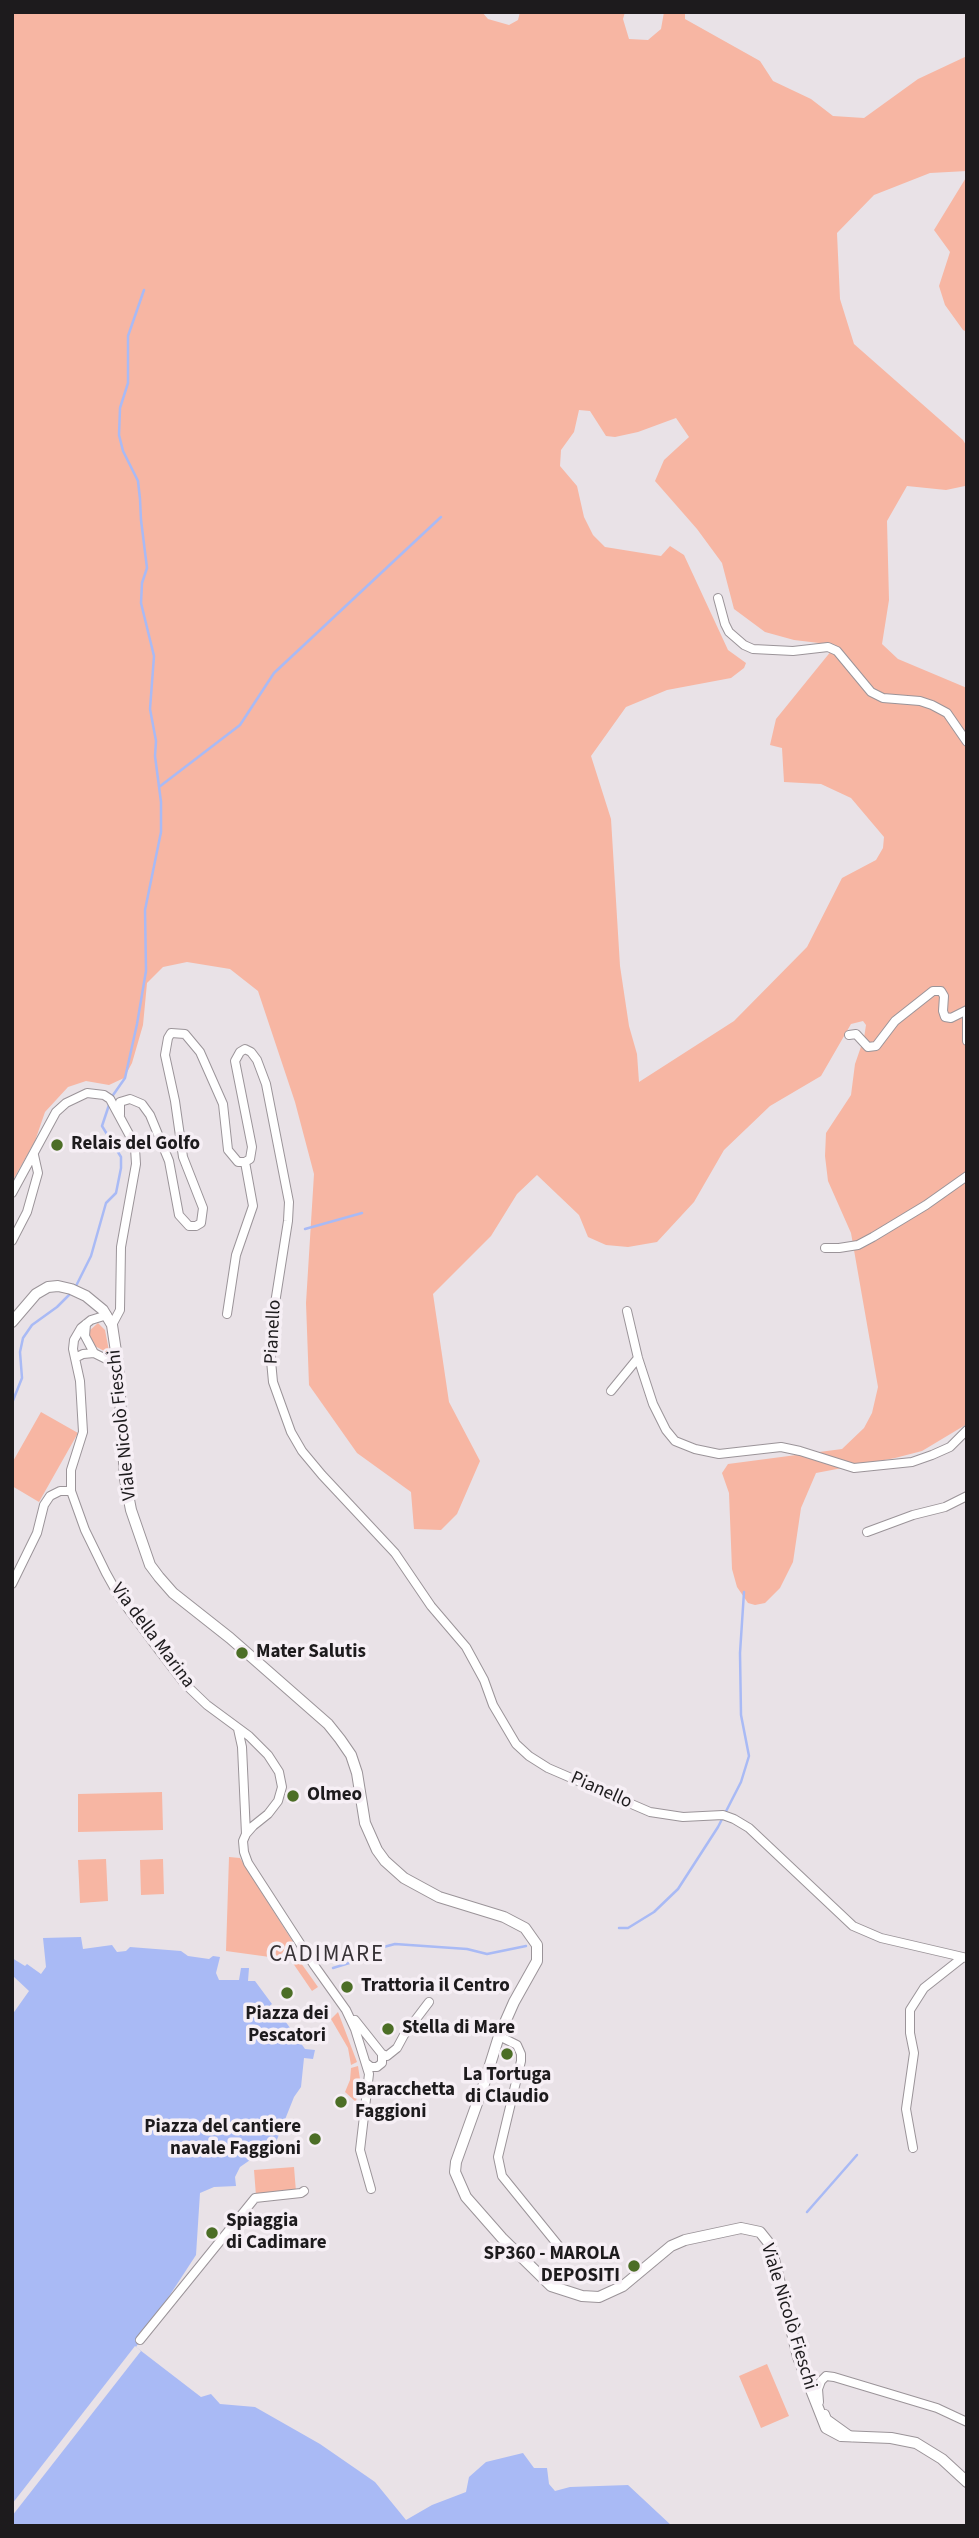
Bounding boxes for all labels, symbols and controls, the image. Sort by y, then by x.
place label: Relais del Golfo [71,1134,200,1156]
marker: Relais del Golfo [49,1137,65,1153]
street label: Pianello [261,1299,287,1365]
street label: Viale Nicolò Fieschi [104,1348,142,1502]
street label: Via della Marina [105,1579,199,1693]
place label: Mater Salutis [256,1642,366,1664]
marker: Mater Salutis [234,1645,250,1661]
street label: Pianello [567,1767,635,1815]
place label: Olmeo [307,1785,362,1807]
marker: Olmeo [285,1788,301,1804]
district label: CADIMARE [270,1942,384,1970]
place label: Trattoria il Centro [361,1976,510,1998]
marker: Trattoria il Centro [339,1979,355,1995]
marker: Piazza dei Pescatori [279,1985,295,2001]
place label: Piazza dei Pescatori [245,2004,329,2048]
place label: Stella di Mare [402,2018,515,2040]
marker: Stella di Mare [380,2021,396,2037]
marker: La Tortuga di Claudio [499,2046,515,2062]
place label: La Tortuga di Claudio [463,2065,551,2109]
place label: Baracchetta Faggioni [355,2080,455,2124]
marker: Baracchetta Faggioni [333,2094,349,2110]
place label: Piazza del cantiere navale Faggioni [144,2117,301,2161]
marker: Piazza del cantiere navale Faggioni [307,2131,323,2147]
place label: Spiaggia di Cadimare [226,2211,327,2255]
marker: Spiaggia di Cadimare [204,2225,220,2241]
street label: Viale Nicolò Fieschi [755,2241,821,2393]
place label: SP360 - MAROLA DEPOSITI [483,2244,620,2288]
marker: SP360 - MAROLA DEPOSITI [626,2258,642,2274]

